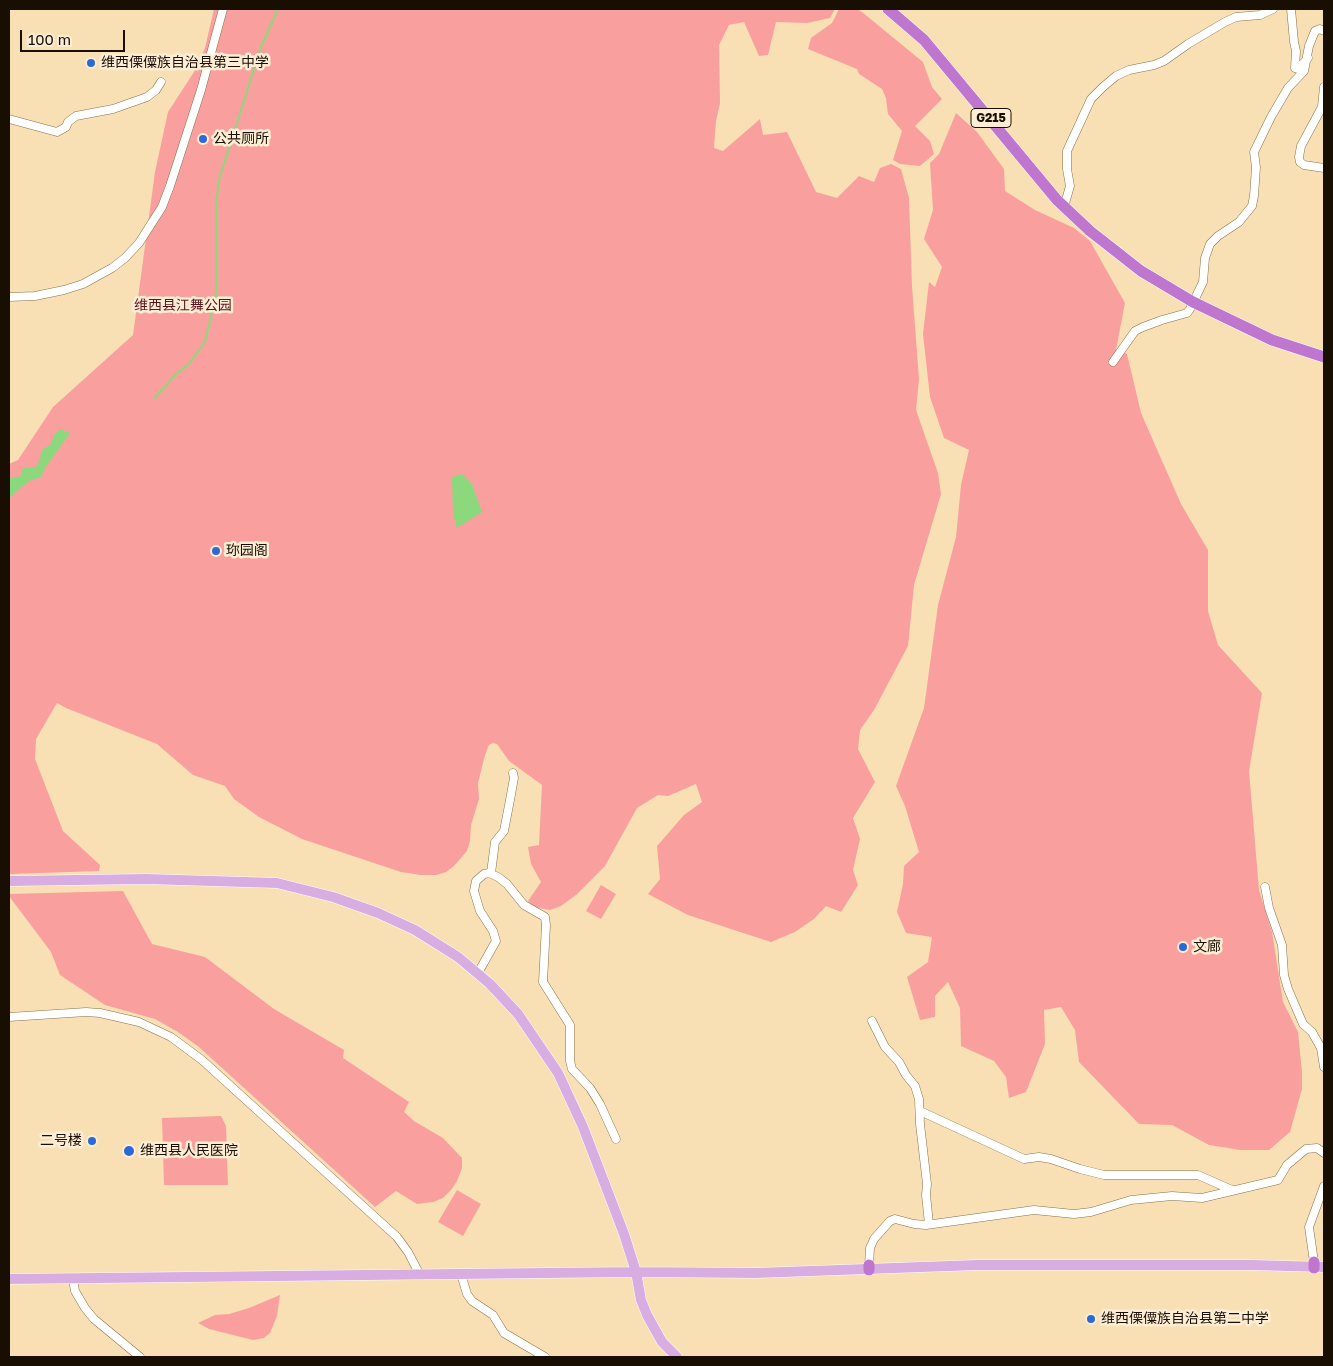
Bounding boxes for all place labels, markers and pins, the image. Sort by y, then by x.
place label: 维西傈僳族自治县第三中学 [101,55,269,71]
marker: 维西傈僳族自治县第三中学 [85,57,97,69]
place label: 公共厕所 [213,131,269,147]
marker: 公共厕所 [197,133,209,145]
place label: 珎园阁 [226,543,268,559]
marker: 珎园阁 [210,545,222,557]
place label: 文廊 [1193,939,1221,955]
marker: 文廊 [1177,941,1189,953]
place label: 二号楼 [40,1133,82,1149]
marker: 二号楼 [86,1135,98,1147]
place label: 维西县人民医院 [140,1143,238,1159]
marker: 维西县人民医院 [122,1144,136,1158]
place label: 维西傈僳族自治县第二中学 [1101,1311,1269,1327]
marker: 维西傈僳族自治县第二中学 [1085,1313,1097,1325]

